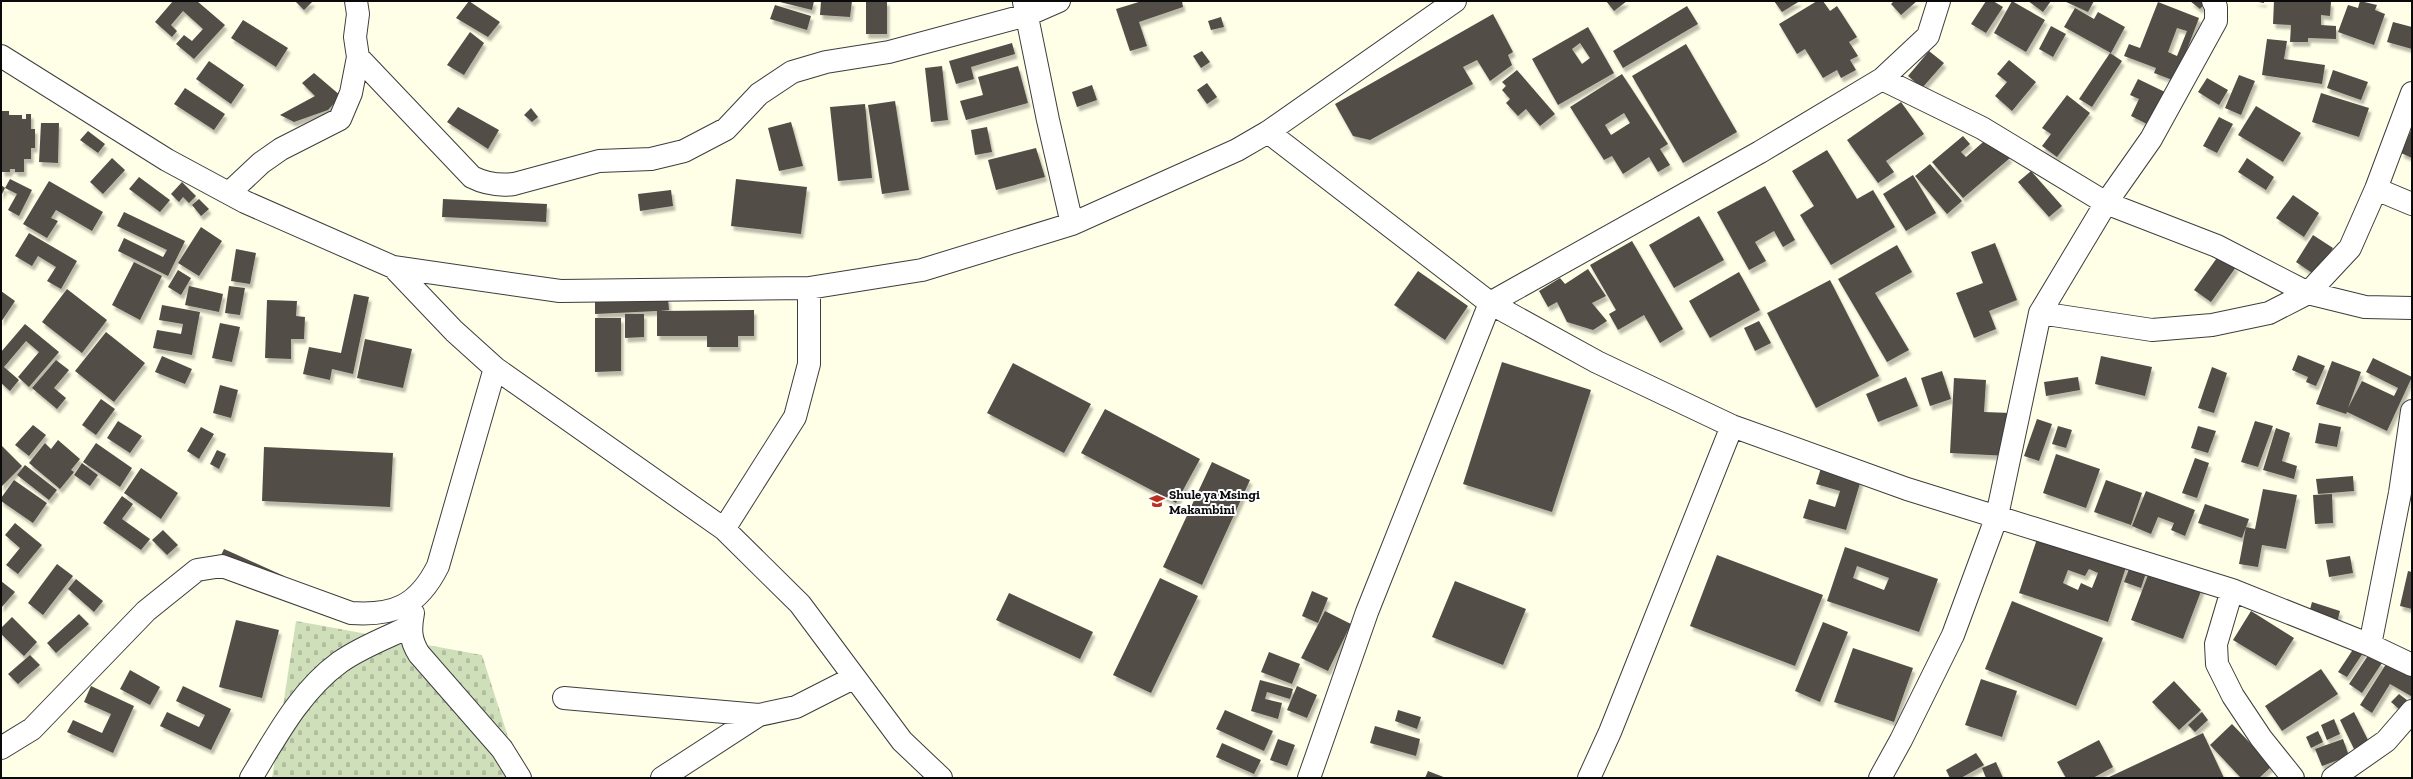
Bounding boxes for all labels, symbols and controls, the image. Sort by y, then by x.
place label: Shule ya Msingi Makambini [1169,487,1260,517]
school or university icon: Shule ya Msingi Makambini [1148,492,1166,510]

